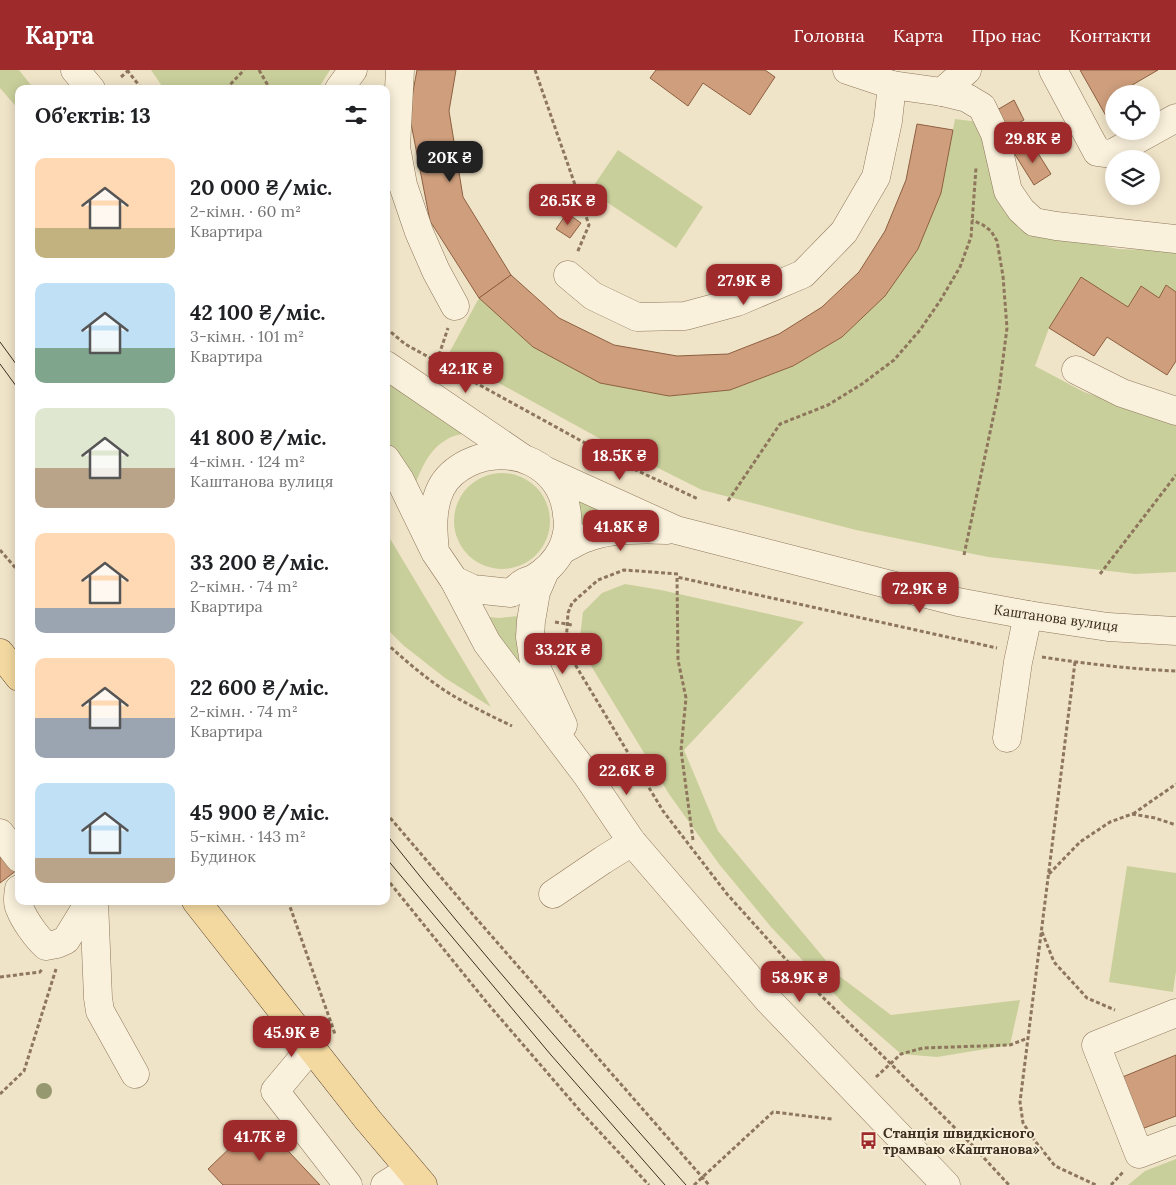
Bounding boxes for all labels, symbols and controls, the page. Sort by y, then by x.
text: Карта [25,20,94,51]
text: Головна [793,24,865,47]
text: Карта [893,24,943,47]
text: Про нас [971,24,1041,47]
text: Контакти [1069,24,1151,47]
map controls [1105,85,1160,205]
button: locate [1105,85,1160,140]
icon: filters [342,101,370,129]
text: Об’єктів: 13 [35,102,151,129]
pin: 29.8K ₴ [987,122,1079,164]
text: 29.8K ₴ [1005,128,1061,148]
pin: 20K ₴ [415,140,485,183]
text: 20K ₴ [428,147,472,167]
button: layers [1105,150,1160,205]
text: 20 000 ₴/міс. [190,174,332,201]
icon: home [75,178,135,238]
pin: 26.5K ₴ [522,184,614,226]
text: 26.5K ₴ [540,190,596,210]
text: 2-кімн. · 60 m² [190,201,301,221]
text: Квартира [190,221,263,241]
pin: 27.9K ₴ [698,264,790,306]
text: 27.9K ₴ [717,270,771,290]
text: 42 100 ₴/міс. [190,299,325,326]
icon: home [75,303,135,363]
text: 3-кімн. · 101 m² [190,326,304,346]
text: Квартира [190,346,263,366]
pin: 42.1K ₴ [420,352,512,394]
text: 42.1K ₴ [439,358,493,378]
text: 41 800 ₴/міс. [190,424,326,451]
icon: home [75,428,135,488]
pin: 18.5K ₴ [574,438,666,481]
text: 18.5K ₴ [593,445,647,465]
text: 4-кімн. · 124 m² [190,451,305,471]
text: Каштанова вулиця [190,471,334,491]
pin: 41.8K ₴ [575,510,667,552]
text: 41.8K ₴ [594,516,648,536]
text: 33 200 ₴/міс. [190,549,329,576]
icon: home [75,553,135,613]
pin: 72.9K ₴ [874,572,966,614]
text: 2-кімн. · 74 m² [190,576,298,596]
text: 72.9K ₴ [893,578,947,598]
text: Квартира [190,596,263,616]
street label: Каштанова вулиця [993,600,1119,636]
pin: 33.2K ₴ [517,632,609,675]
text: 33.2K ₴ [535,639,591,659]
text: 22 600 ₴/міс. [190,674,329,701]
icon: home [75,678,135,738]
text: 2-кімн. · 74 m² [190,701,298,721]
text: Квартира [190,721,263,741]
pin: 22.6K ₴ [581,754,673,796]
text: 22.6K ₴ [599,760,655,780]
text: 45 900 ₴/міс. [190,799,329,826]
icon: home [75,803,135,863]
text: 5-кімн. · 143 m² [190,826,306,846]
text: Будинок [190,846,256,866]
pin: 58.9K ₴ [754,960,846,1003]
text: 58.9K ₴ [772,967,828,987]
pin: 45.9K ₴ [246,1016,338,1058]
text: 45.9K ₴ [264,1022,320,1042]
pin: 41.7K ₴ [214,1120,306,1162]
place label: Станція швидкісного трамваю «Каштанова» [883,1124,1040,1158]
text: 41.7K ₴ [234,1126,286,1146]
bus stop icon: Станція швидкісного трамваю «Каштанова» [859,1131,879,1151]

